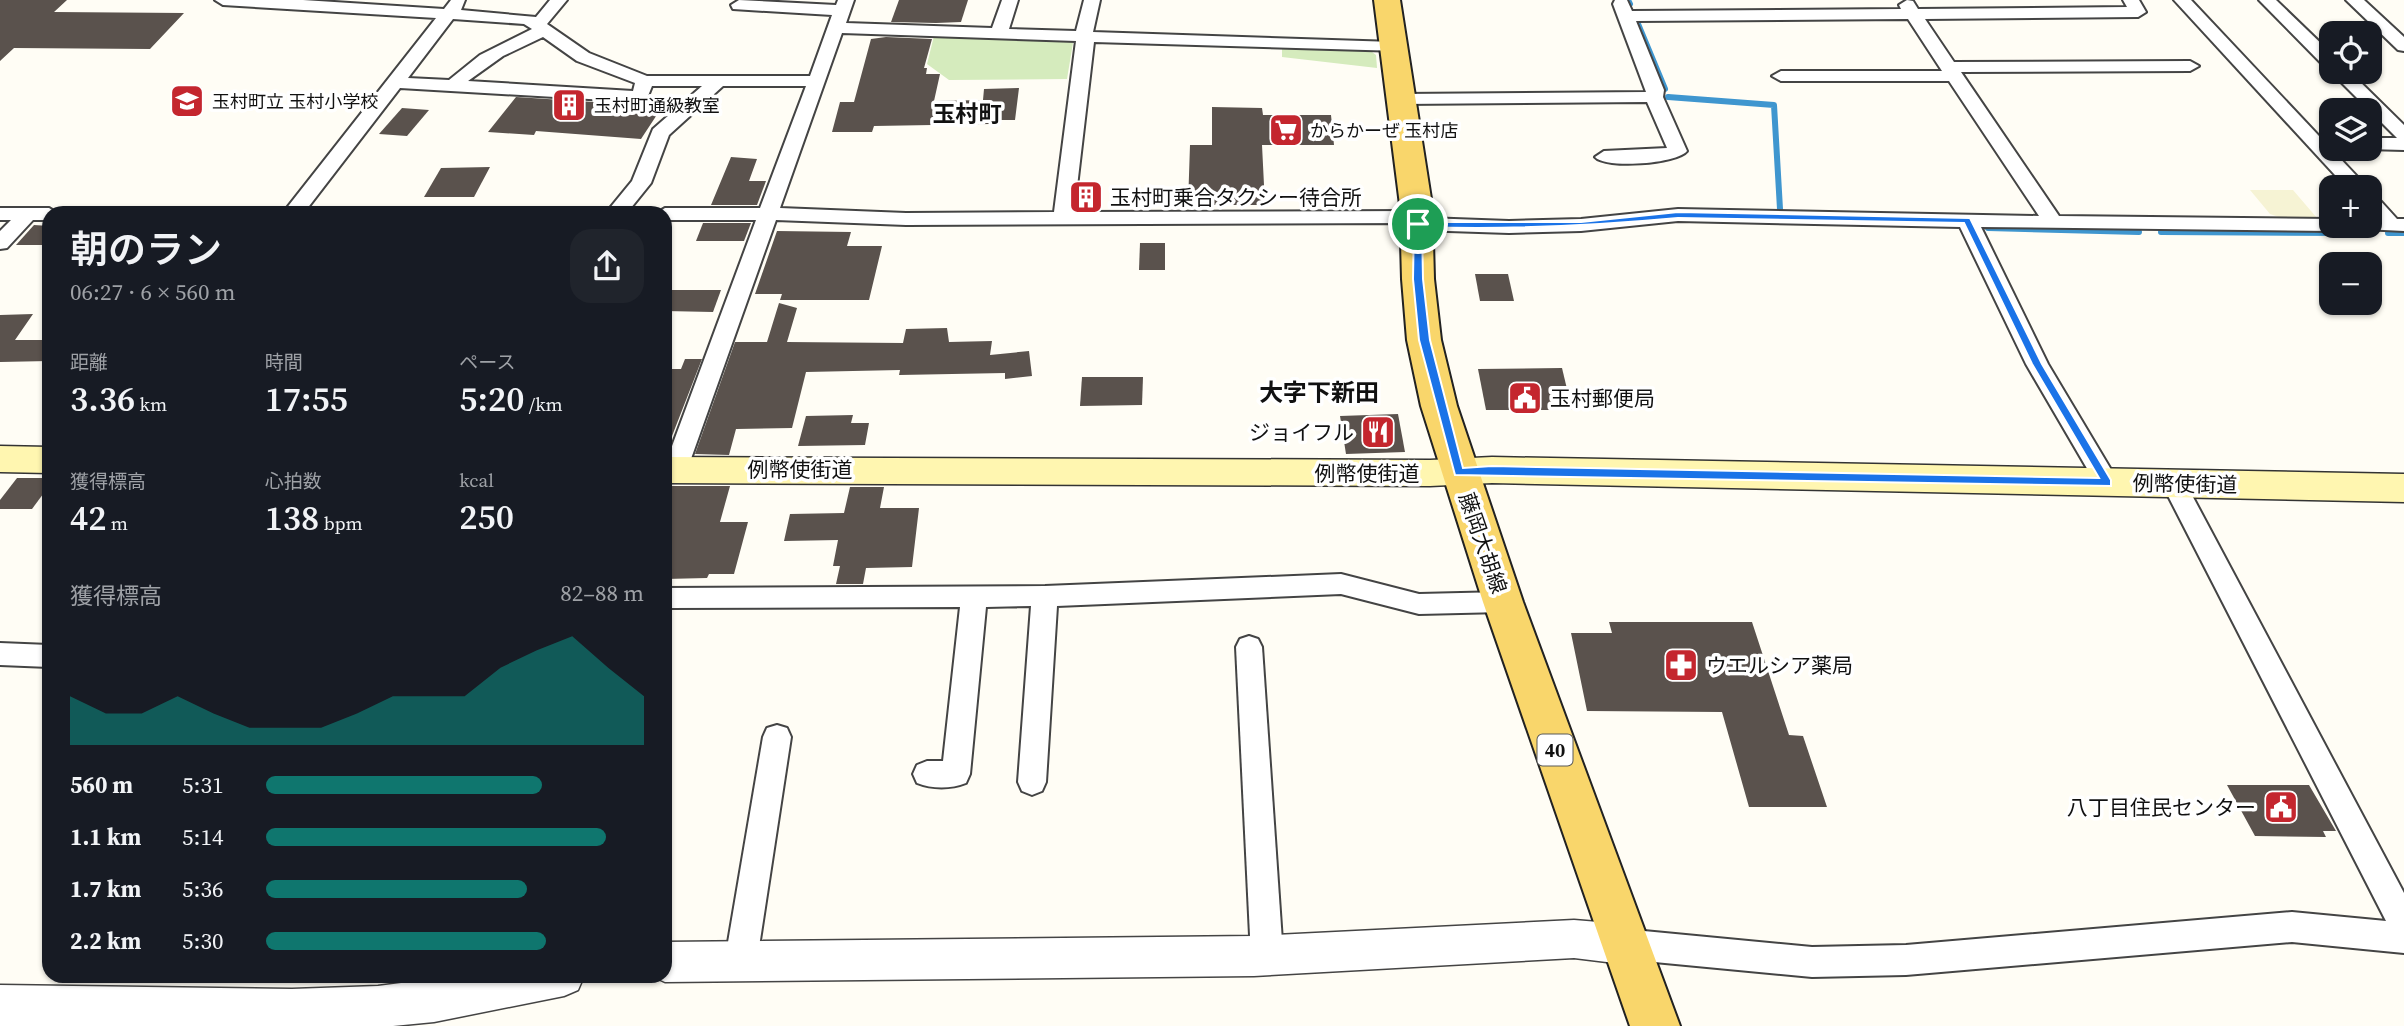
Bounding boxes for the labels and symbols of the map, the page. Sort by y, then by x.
school or university icon: 玉村町立 玉村小学校 [168,82,206,120]
building icon: 玉村町通級教室 [550,86,588,124]
place label: 玉村町立 玉村小学校 [212,89,378,114]
place label: 玉村町通級教室 [594,93,720,118]
district label: 玉村町 [933,98,1002,130]
supermarket icon: からかーぜ 玉村店 [1267,111,1305,149]
place label: からかーぜ 玉村店 [1310,118,1458,143]
building icon: 玉村町乗合タクシー待合所 [1067,178,1105,216]
place label: 玉村町乗合タクシー待合所 [1110,183,1362,212]
pin [1388,194,1448,254]
district label: 大字下新田 [1259,376,1379,409]
public building icon: 玉村郵便局 [1506,379,1544,417]
place label: 玉村郵便局 [1550,384,1655,413]
restaurant icon: ジョイフル [1359,413,1397,451]
place label: ジョイフル [1249,418,1354,447]
street label: 例幣使街道 [748,455,853,484]
street label: 例幣使街道 [1315,459,1420,488]
street label: 例幣使街道 [2132,469,2238,499]
street label: 藤岡大胡線 [1452,489,1514,597]
pharmacy icon: ウエルシア薬局 [1662,646,1700,684]
place label: ウエルシア薬局 [1706,651,1853,680]
road number: 40 [1538,734,1572,765]
public building icon: 八丁目住民センター [2262,788,2300,826]
place label: 八丁目住民センター [2067,793,2256,822]

